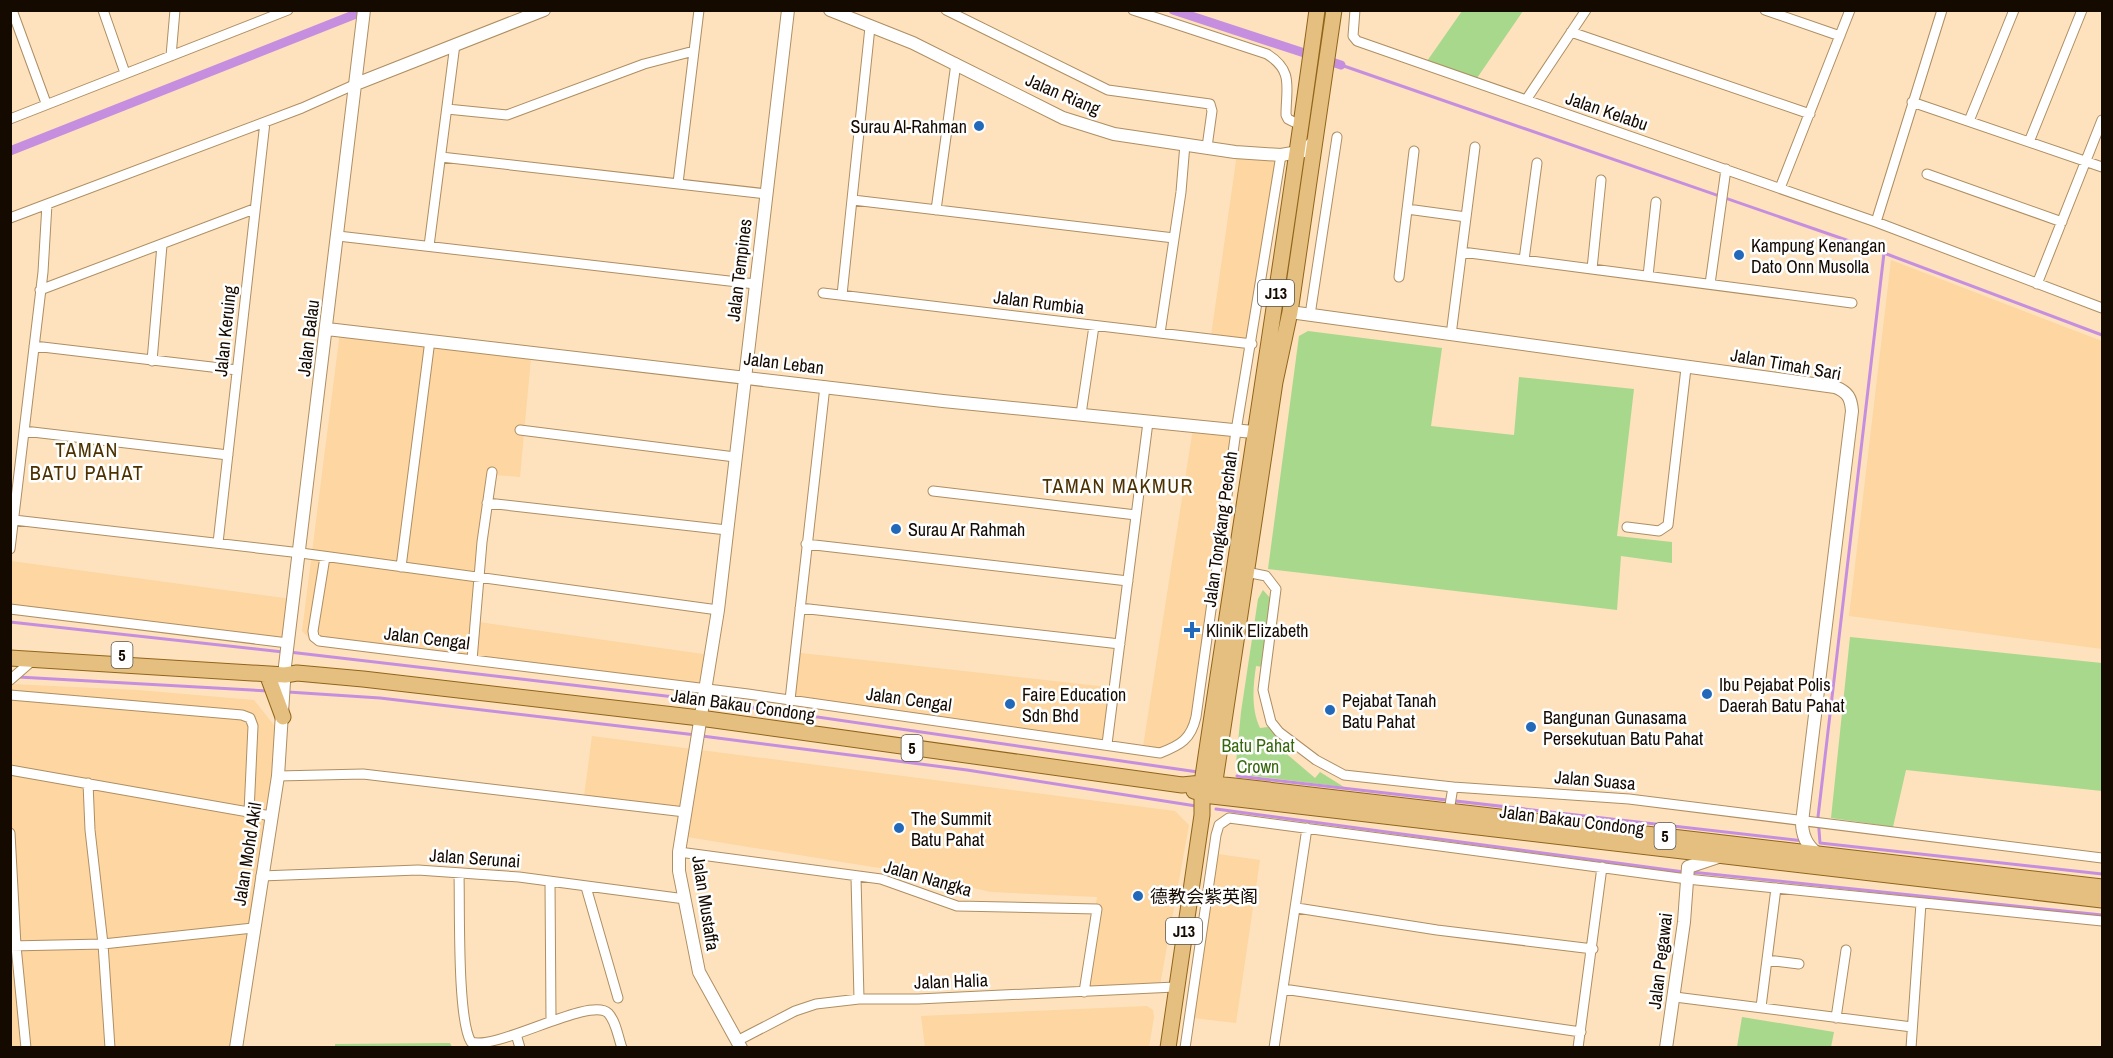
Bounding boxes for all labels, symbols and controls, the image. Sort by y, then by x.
street label: Jalan Riang [1022,67,1105,121]
street label: Jalan Kelabu [1563,85,1651,137]
place label: Surau Al-Rahman [851,114,967,139]
marker: Surau Al-Rahman [972,119,986,133]
street label: Jalan Tempines [720,217,758,323]
place label: Kampung Kenangan Dato Onn Musolla [1751,233,1886,279]
marker: Kampung Kenangan Dato Onn Musolla [1732,248,1746,262]
road number: J13 [1258,280,1294,306]
street label: Jalan Keruing [208,284,242,378]
street label: Jalan Rumbia [992,284,1086,320]
street label: Jalan Balau [291,298,325,378]
street label: Jalan Timah Sari [1729,342,1843,386]
street label: Jalan Leban [743,346,825,380]
district label: TAMAN BATU PAHAT [30,436,144,486]
street label: Jalan Tongkang Pechah [1197,449,1243,609]
district label: TAMAN MAKMUR [1042,472,1194,499]
place label: Surau Ar Rahmah [908,517,1025,542]
marker: Surau Ar Rahmah [889,522,903,536]
place label: Klinik Elizabeth [1206,618,1309,643]
street label: Jalan Cengal [383,620,471,656]
marker: Klinik Elizabeth [1183,621,1201,639]
road number: 5 [112,642,132,668]
place label: Ibu Pejabat Polis Daerah Batu Pahat [1719,672,1845,718]
street label: Jalan Cengal [865,681,953,717]
place label: Faire Education Sdn Bhd [1022,682,1126,728]
street label: Jalan Bakau Condong [669,683,817,728]
marker: Ibu Pejabat Polis Daerah Batu Pahat [1700,687,1714,701]
place label: Pejabat Tanah Batu Pahat [1342,688,1436,734]
marker: Faire Education Sdn Bhd [1003,697,1017,711]
marker: Pejabat Tanah Batu Pahat [1323,703,1337,717]
place label: Bangunan Gunasama Persekutuan Batu Pahat [1543,705,1703,751]
marker: Bangunan Gunasama Persekutuan Batu Pahat [1524,720,1538,734]
park label: Batu Pahat Crown [1221,733,1295,779]
road number: 5 [902,735,922,761]
street label: Jalan Suasa [1553,764,1637,796]
street label: Jalan Bakau Condong [1498,799,1646,841]
street label: Jalan Mohd Akil [227,801,267,907]
place label: The Summit Batu Pahat [911,806,991,852]
marker: The Summit Batu Pahat [892,821,906,835]
road number: 5 [1654,823,1676,849]
street label: Jalan Serunai [429,842,521,874]
street label: Jalan Mustaffa [686,854,726,952]
street label: Jalan Nangka [881,854,975,902]
place label: 德教会紫英阁 [1150,884,1258,909]
marker: 德教会紫英阁 [1131,889,1145,903]
street label: Jalan Pegawai [1642,911,1678,1011]
road number: J13 [1166,918,1202,944]
street label: Jalan Halia [914,967,988,995]

